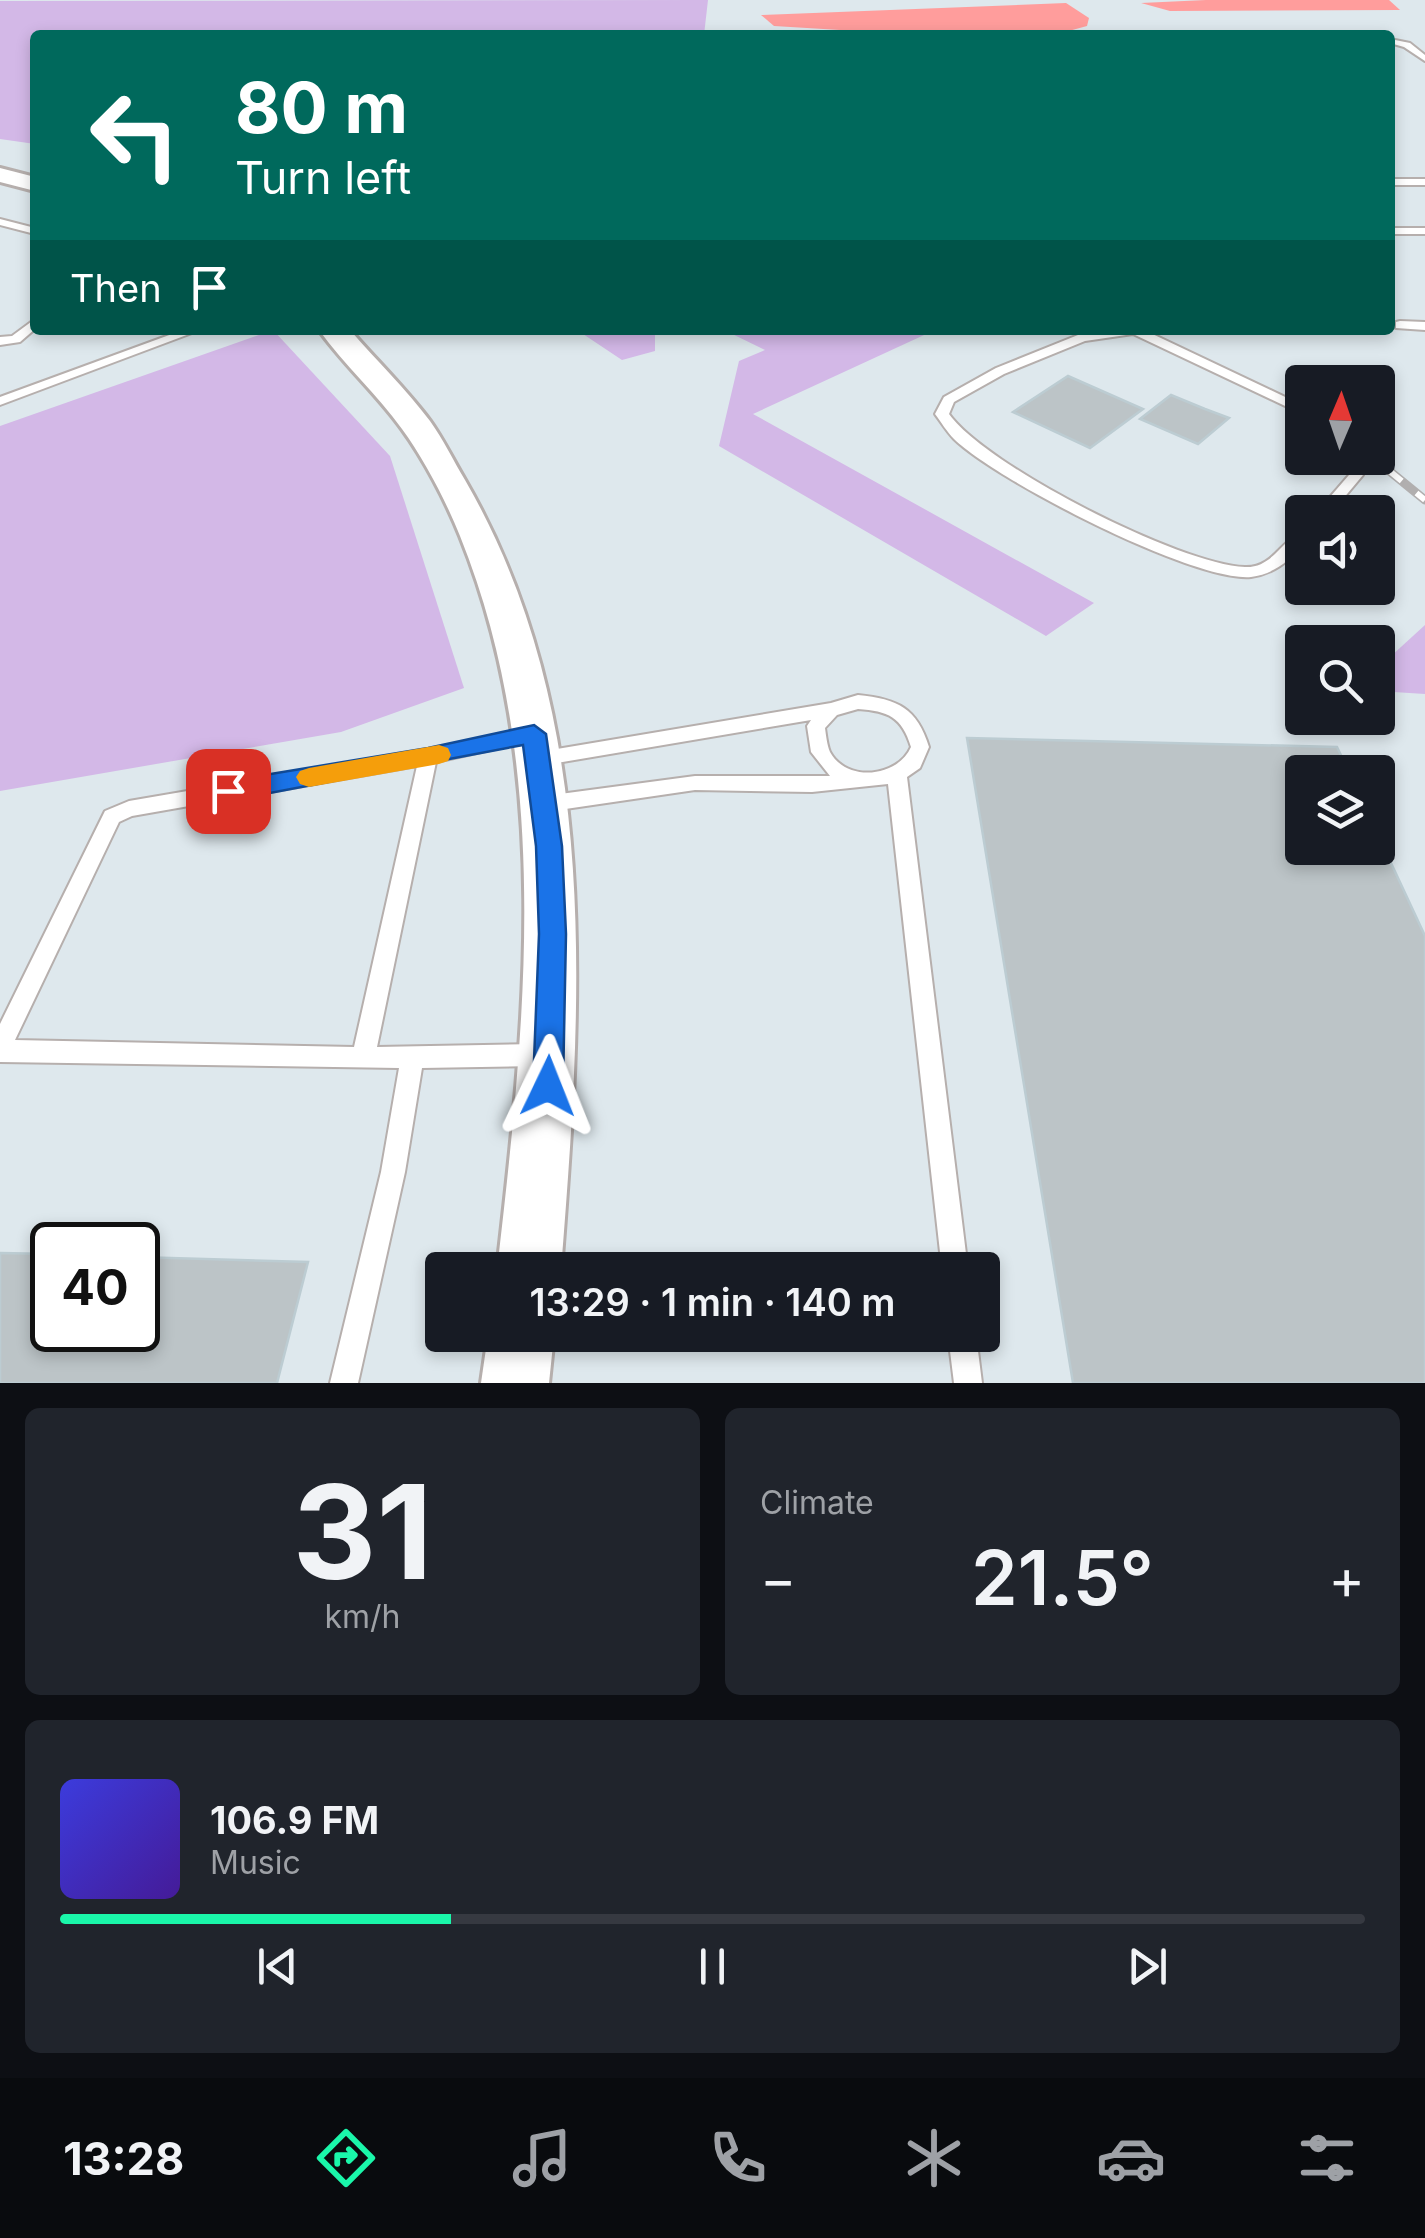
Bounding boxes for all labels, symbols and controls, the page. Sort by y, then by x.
text: 80 m [235,65,408,150]
icon: left [70,70,200,200]
text: Turn left [235,150,411,205]
icon: arrive [182,260,237,315]
text: Then [70,265,162,311]
north arrow [1285,365,1395,475]
map controls [1285,365,1395,865]
button: sound [1285,495,1395,605]
button: search [1285,625,1395,735]
pin [186,749,271,834]
button: layers [1285,755,1395,865]
icon: arrive [201,764,256,819]
position arrow [496,1034,600,1138]
speed limit sign: 40 [30,1222,160,1352]
text: 13:29 · 1 min · 140 m [529,1279,896,1325]
text: 31 [293,1453,432,1610]
text: Climate [760,1483,874,1522]
text: 21.5° [971,1532,1154,1623]
text: − [760,1546,796,1612]
text: + [1329,1546,1365,1612]
text: km/h [324,1597,401,1636]
text: 106.9 FM [210,1797,379,1843]
text: Music [210,1843,301,1882]
icon: previous [250,1939,305,1994]
icon: pause [685,1939,740,1994]
icon: next [1120,1939,1175,1994]
icon: directions [311,2123,381,2193]
icon: music [507,2123,577,2193]
icon: phone [703,2123,773,2193]
icon: climate [899,2123,969,2193]
icon: car [1096,2123,1166,2193]
icon: filters [1292,2123,1362,2193]
text: 13:28 [63,2131,184,2186]

